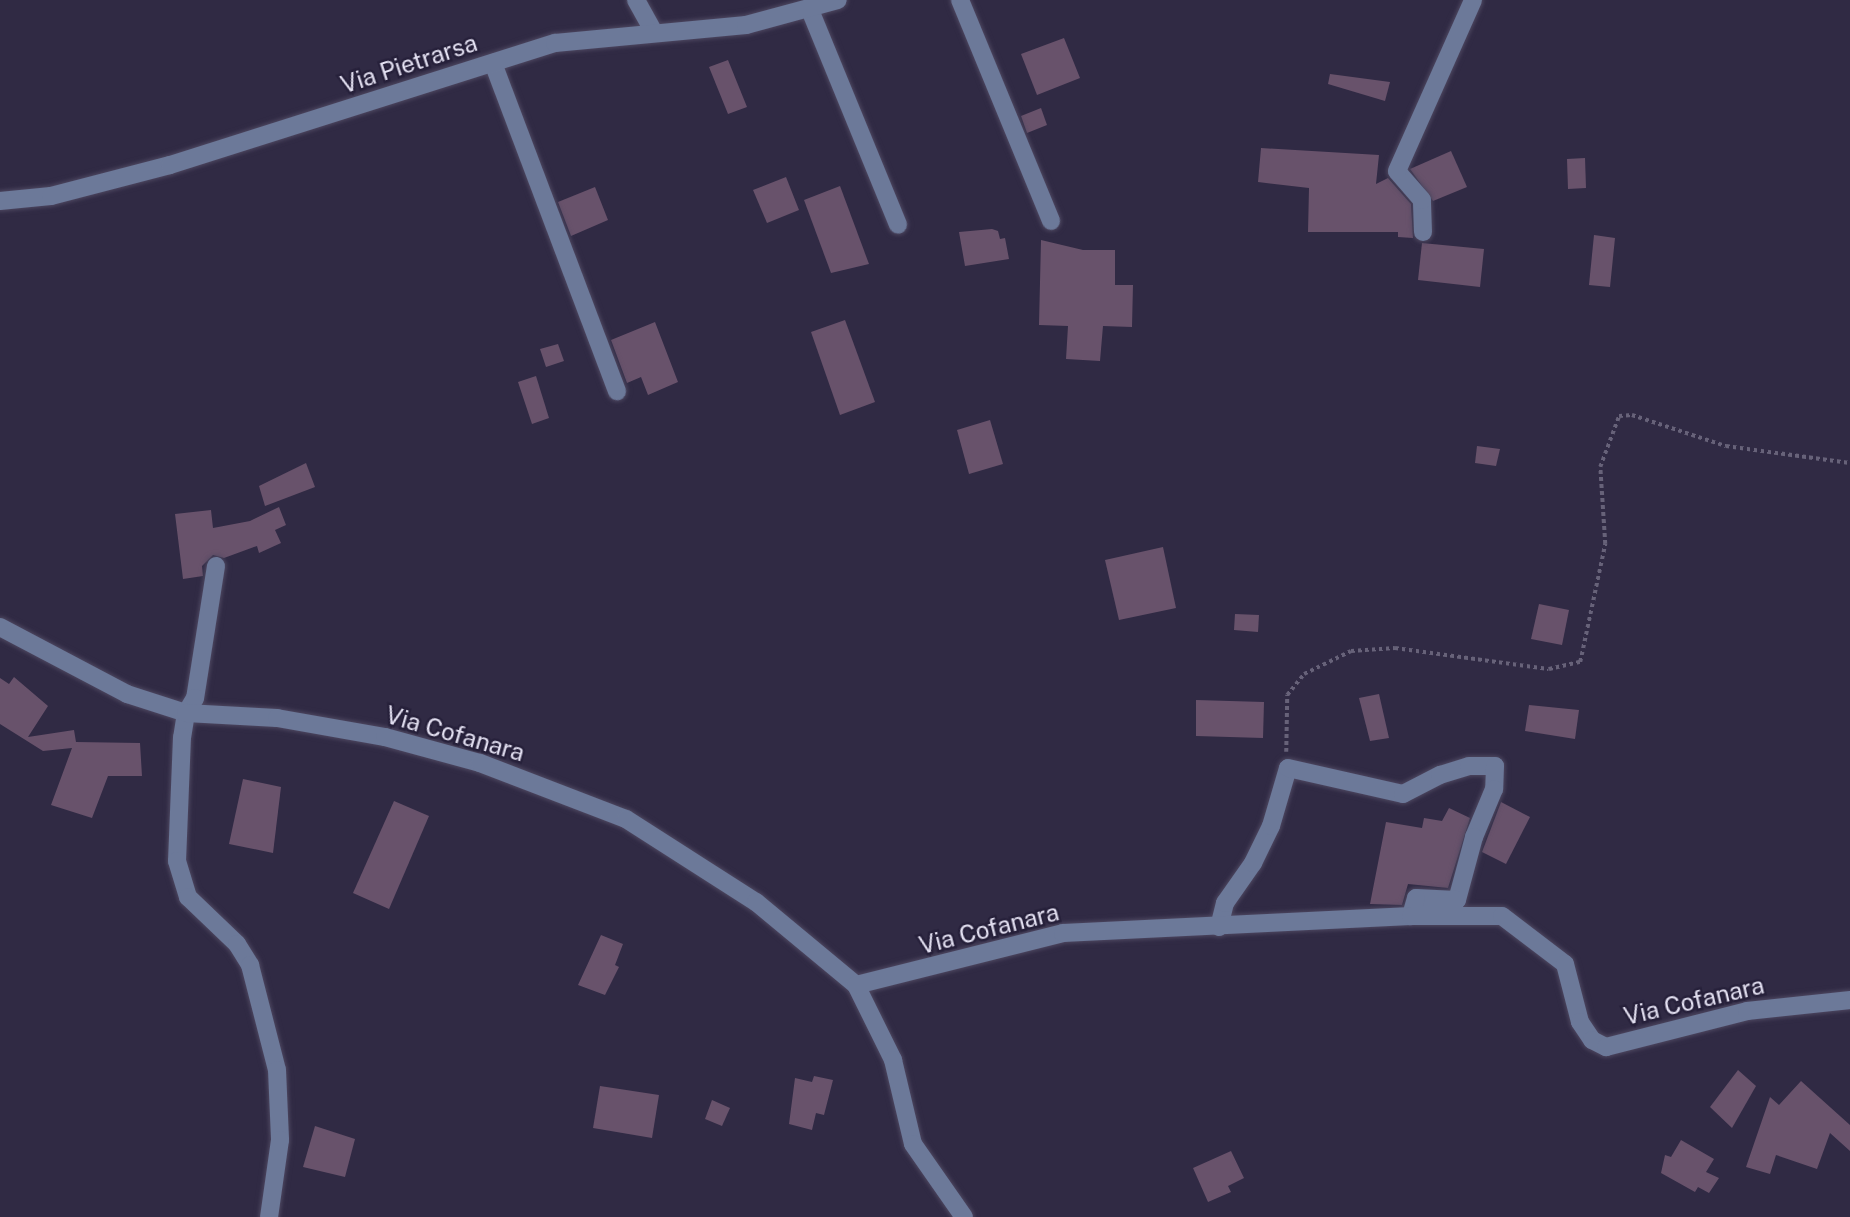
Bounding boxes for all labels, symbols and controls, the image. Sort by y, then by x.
street label: Via Pietrarsa [337,28,481,100]
street label: Via Cofanara [382,700,528,768]
street label: Via Cofanara [916,898,1062,960]
street label: Via Cofanara [1621,971,1767,1031]

